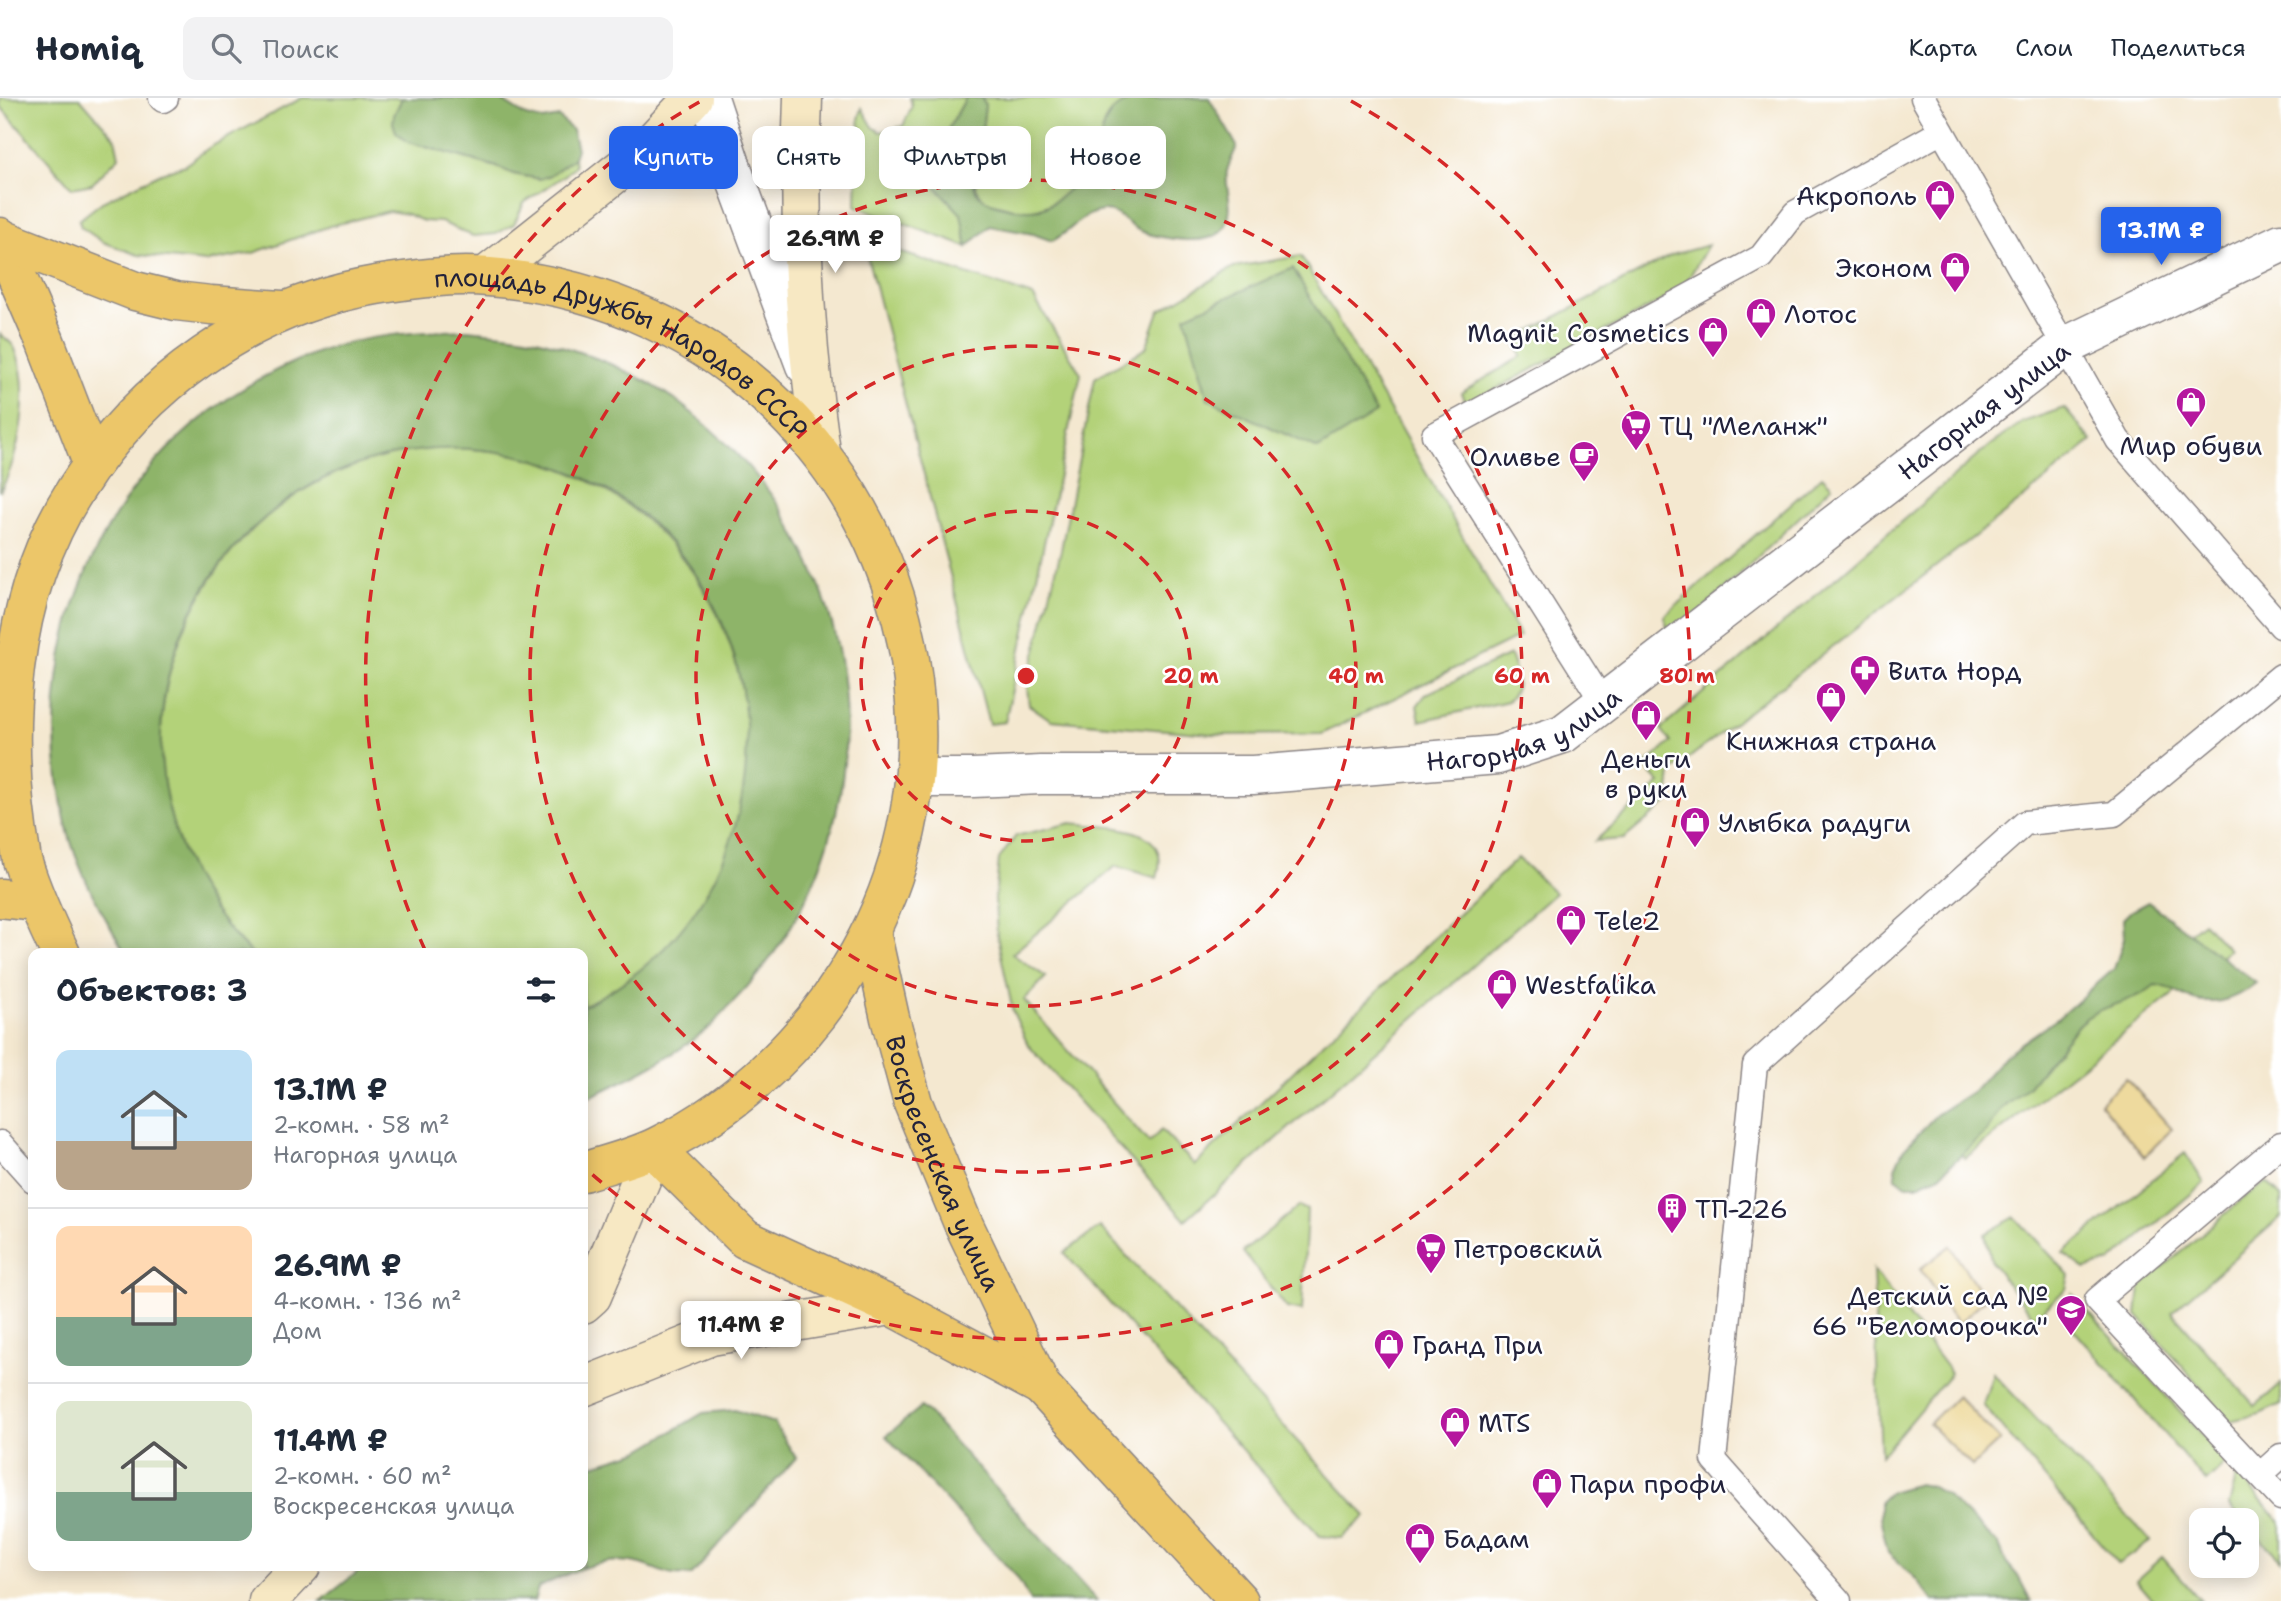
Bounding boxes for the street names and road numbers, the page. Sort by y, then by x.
street label: площадь Дружбы Народов СССР [433,259,817,445]
street label: Нагорная улица [1890,332,2077,487]
street label: Нагорная улица [1425,679,1628,778]
street label: Воскресенская улица [878,1031,1010,1297]

